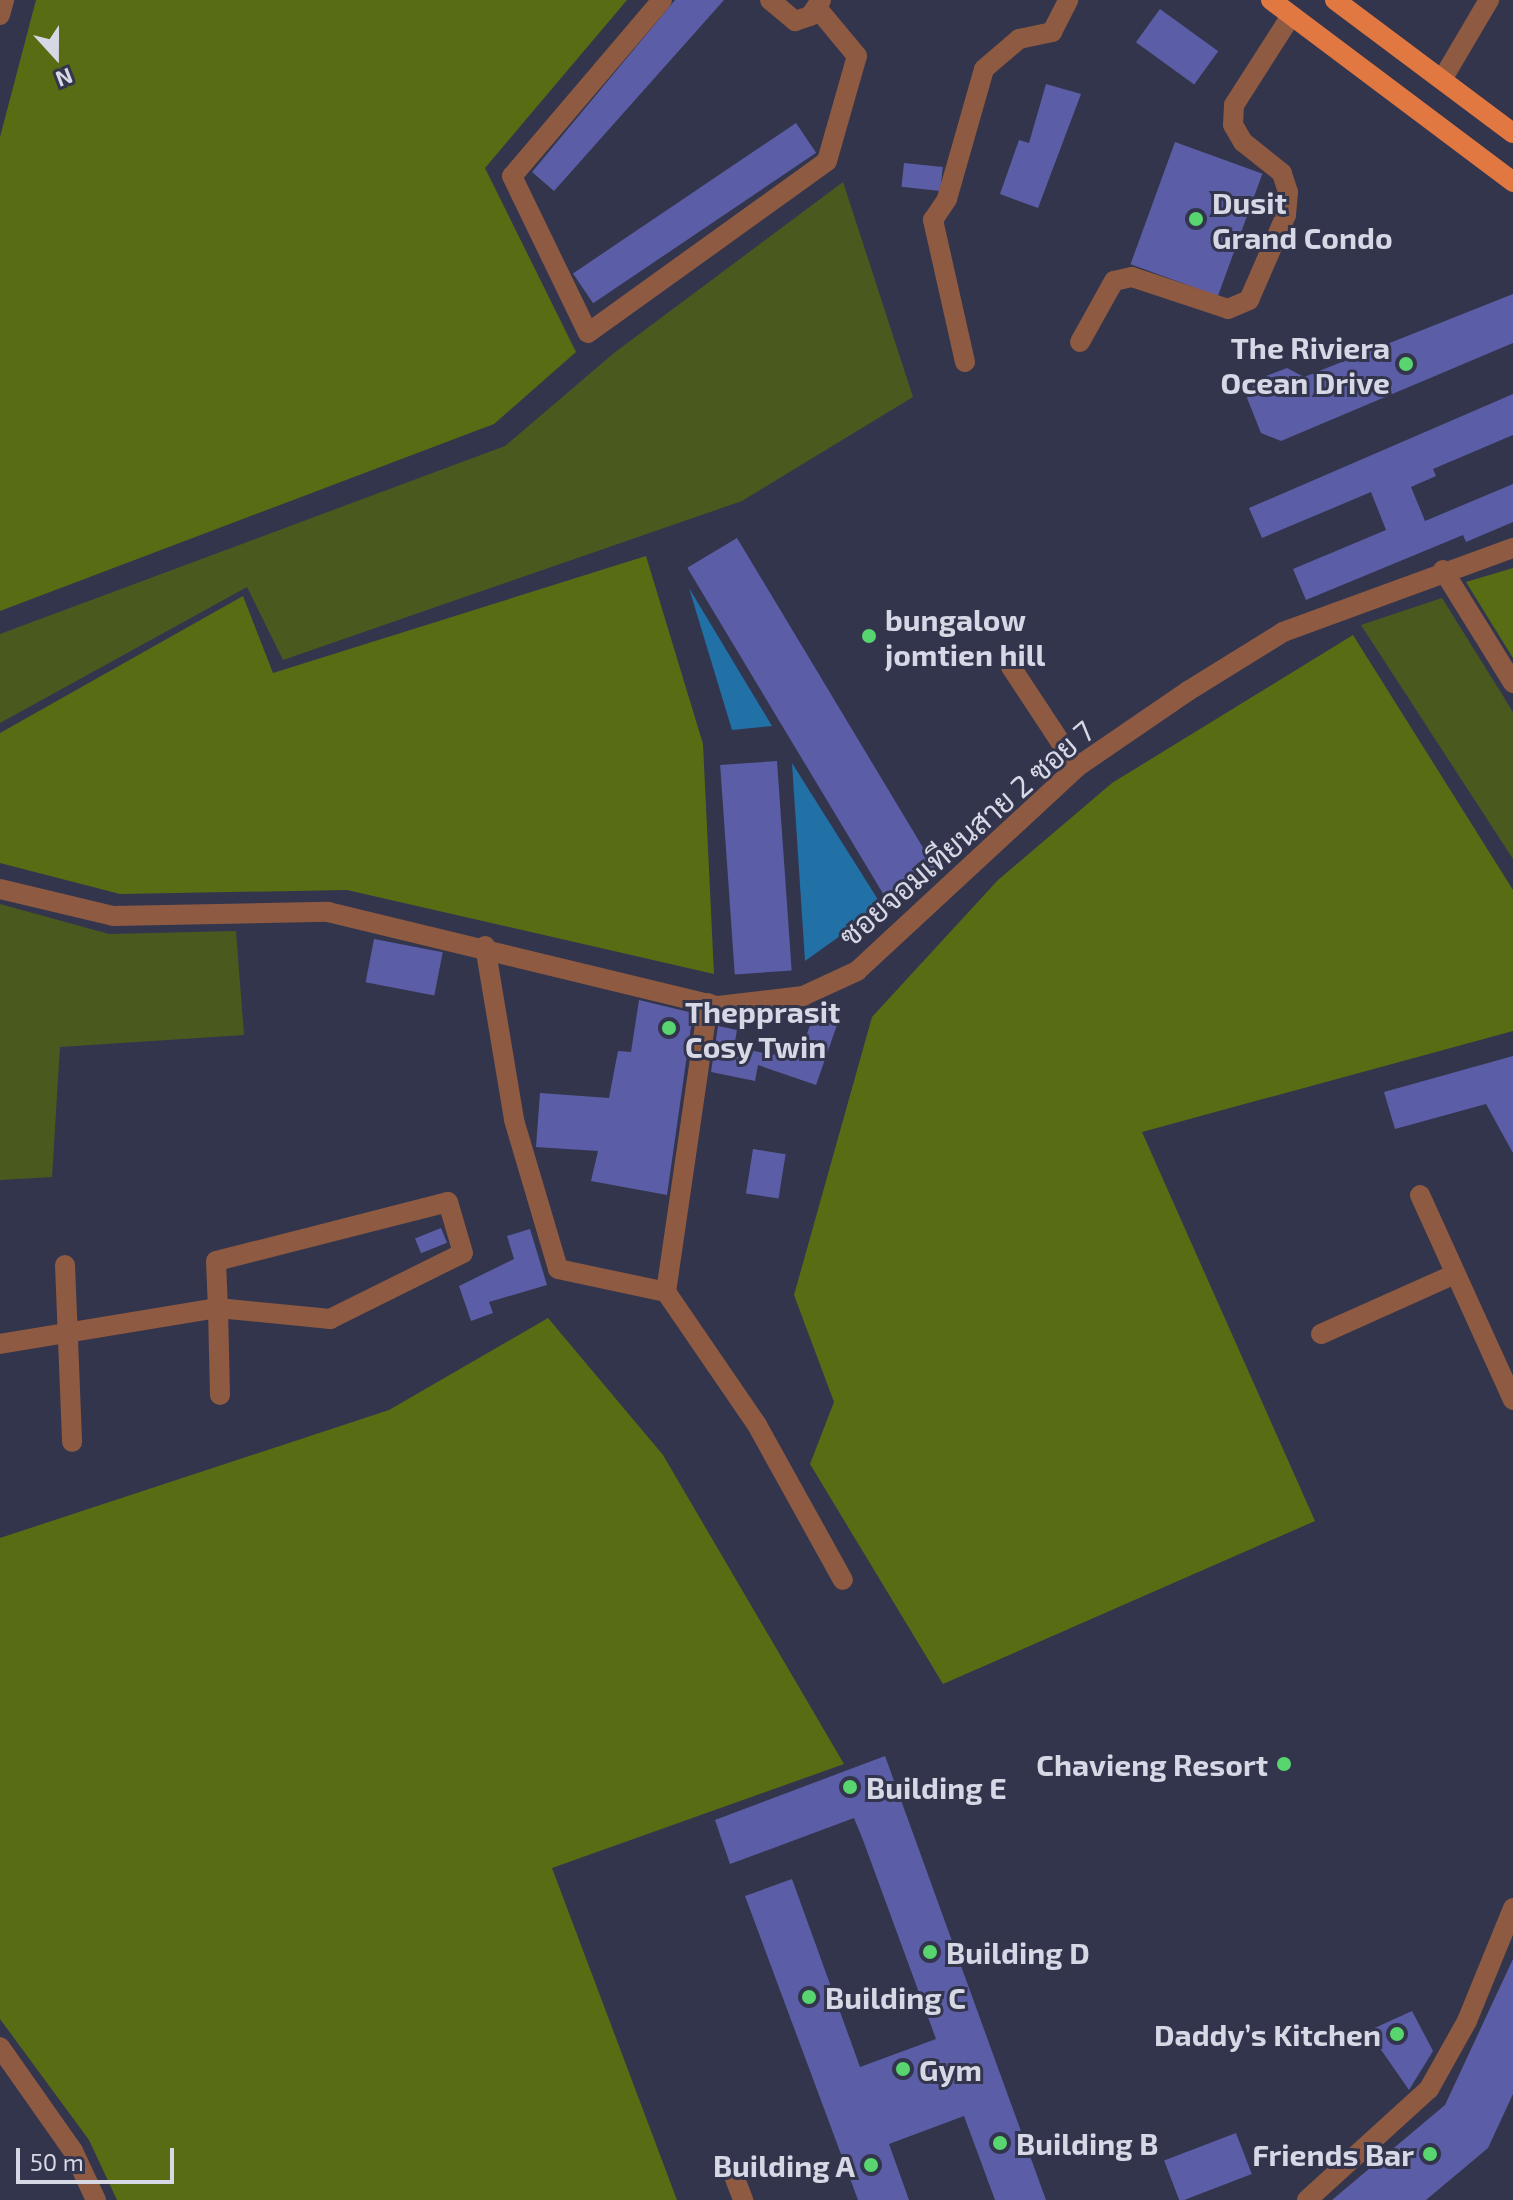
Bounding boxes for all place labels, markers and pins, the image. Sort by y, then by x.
place label: Dusit Grand Condo [1212,184,1393,254]
marker: Dusit Grand Condo [1187,210,1205,228]
place label: The Riviera Ocean Drive [1221,329,1390,400]
marker: The Riviera Ocean Drive [1397,355,1415,373]
place label: bungalow jomtien hill [885,601,1045,672]
marker: bungalow jomtien hill [860,627,878,645]
place label: Thepprasit Cosy Twin [685,993,840,1064]
marker: Thepprasit Cosy Twin [660,1019,678,1037]
place label: Chavieng Resort [1036,1746,1268,1782]
marker: Chavieng Resort [1275,1755,1293,1773]
place label: Building E [866,1769,1007,1805]
marker: Building E [841,1778,859,1796]
place label: Building D [946,1934,1090,1970]
marker: Building D [921,1943,939,1961]
place label: Building C [825,1979,966,2015]
marker: Building C [800,1988,818,2006]
place label: Daddy’s Kitchen [1154,2016,1381,2052]
marker: Daddy’s Kitchen [1388,2025,1406,2043]
place label: Gym [919,2051,982,2087]
marker: Gym [894,2060,912,2078]
place label: Building B [1016,2125,1158,2161]
marker: Building B [991,2134,1009,2152]
place label: Friends Bar [1252,2136,1414,2172]
marker: Friends Bar [1421,2145,1439,2163]
place label: Building A [712,2147,855,2183]
marker: Building A [862,2156,880,2174]

